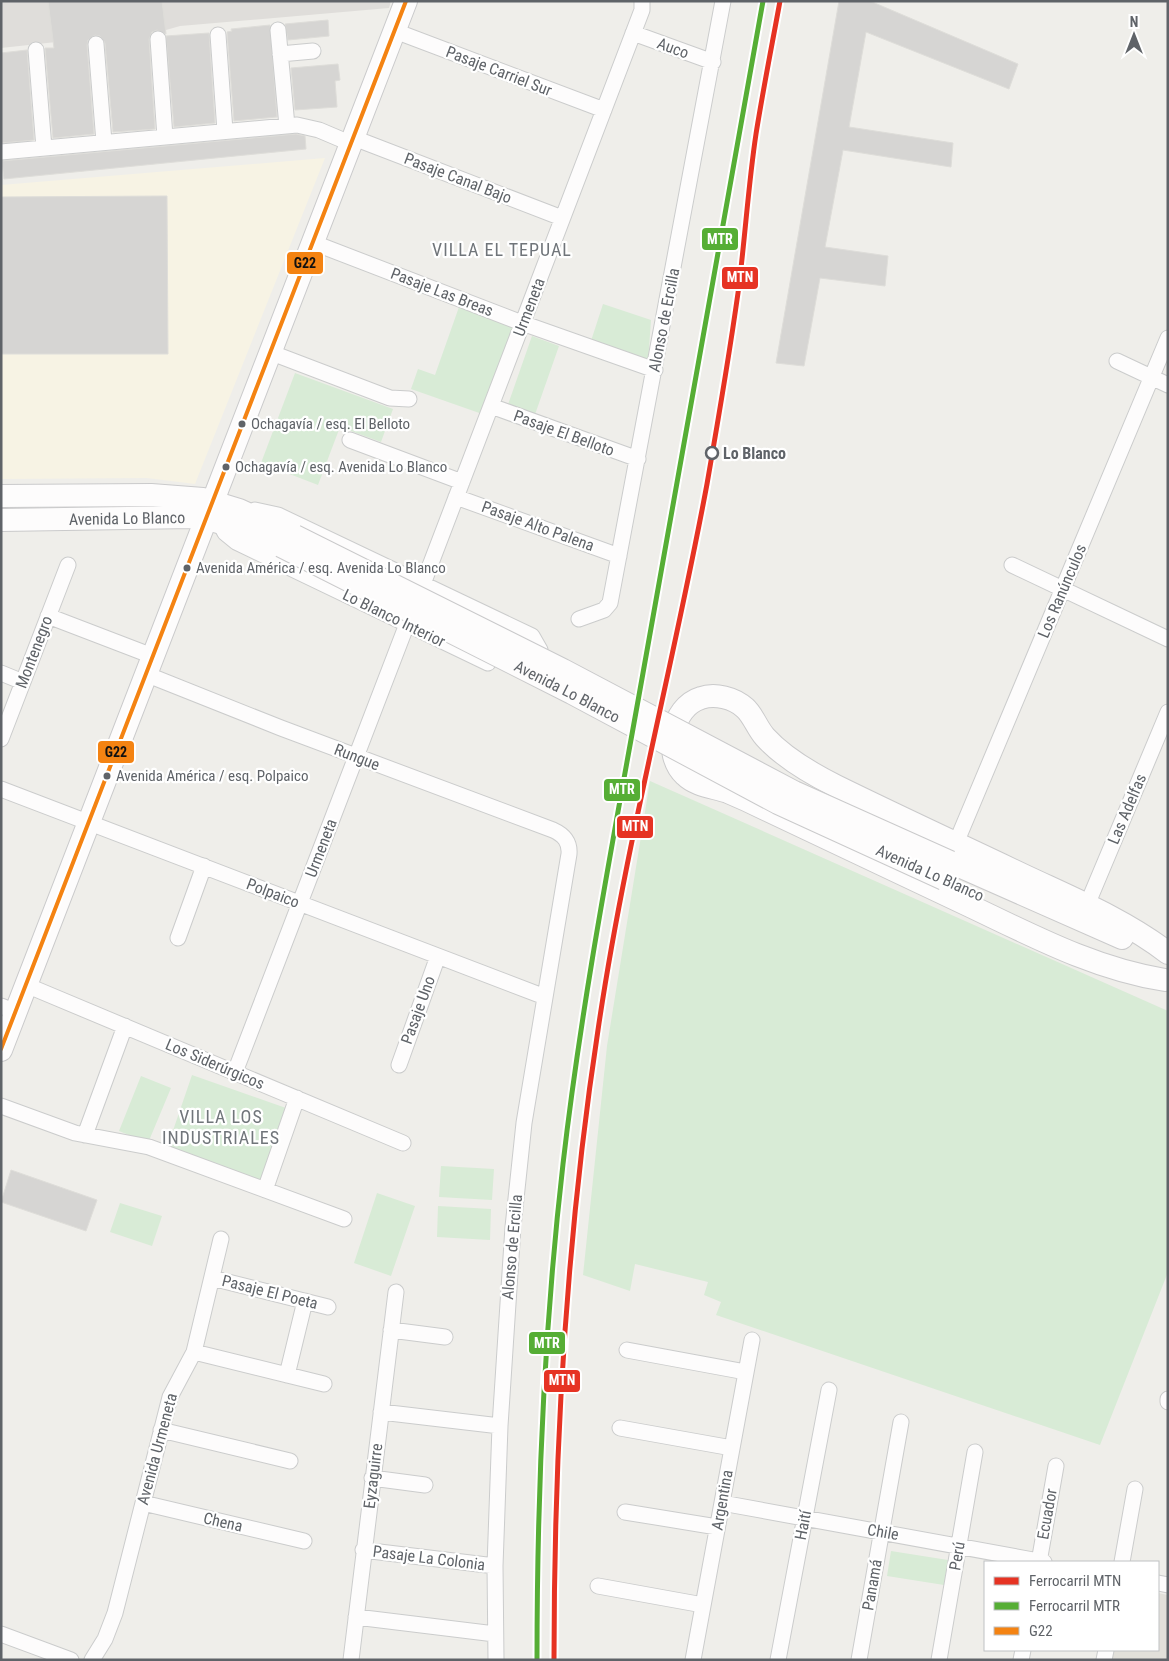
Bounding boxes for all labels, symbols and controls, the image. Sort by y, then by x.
north arrow [1109,10,1159,60]
text: N [1130,14,1138,30]
street label: Auco [655,34,691,62]
street label: Pasaje Carriel Sur [443,42,555,100]
street label: Pasaje Canal Bajo [402,149,514,207]
line badge: MTR [701,227,739,251]
text: MTR [707,231,733,247]
district label: VILLA EL TEPUAL [432,239,572,260]
line badge: G22 [286,251,324,275]
text: G22 [294,255,316,271]
street label: Pasaje Las Breas [388,264,496,320]
street label: Alonso de Ercilla [645,266,683,374]
line badge: MTN [721,266,759,290]
text: MTN [727,269,753,285]
street label: Urmeneta [509,275,549,339]
street label: Pasaje El Belloto [511,406,617,460]
place label: Ochagavía / esq. El Belloto [251,415,410,433]
marker: Ochagavía / esq. El Belloto [237,419,247,429]
place label: Lo Blanco [723,444,786,463]
marker: Lo Blanco [705,446,719,460]
place label: Ochagavía / esq. Avenida Lo Blanco [235,458,447,476]
marker: Ochagavía / esq. Avenida Lo Blanco [221,462,231,472]
street label: Pasaje Alto Palena [479,497,597,555]
street label: Avenida Lo Blanco [69,508,185,528]
street label: Los Ranúnculos [1034,541,1090,641]
place label: Avenida América / esq. Avenida Lo Blanco [196,559,446,577]
marker: Avenida América / esq. Avenida Lo Blanco [182,563,192,573]
street label: Lo Blanco Interior [340,585,448,651]
street label: Montenegro [12,613,56,691]
street label: Avenida Lo Blanco [511,656,623,726]
line badge: G22 [97,740,135,764]
street label: Rungue [332,740,382,774]
text: G22 [105,744,127,760]
place label: Avenida América / esq. Polpaico [116,767,308,785]
marker: Avenida América / esq. Polpaico [102,771,112,781]
street label: Las Adelfas [1104,771,1150,847]
line badge: MTR [603,778,641,802]
text: MTR [609,781,635,797]
line badge: MTN [616,815,654,839]
street label: Urmeneta [301,816,341,880]
text: MTN [622,818,648,834]
street label: Avenida Lo Blanco [873,841,987,905]
street label: Polpaico [244,874,302,912]
street label: Pasaje Uno [397,973,439,1047]
street label: Los Siderúrgicos [163,1035,267,1093]
district label: VILLA LOS INDUSTRIALES [162,1106,280,1148]
street label: Alonso de Ercilla [498,1194,526,1300]
street label: Pasaje El Poeta [220,1271,320,1313]
line badge: MTR [528,1331,566,1355]
text: MTR [534,1335,560,1351]
line badge: MTN [543,1369,581,1393]
text: MTN [549,1372,575,1388]
street label: Avenida Urmeneta [133,1391,181,1507]
street label: Eyzaguirre [360,1442,386,1510]
street label: Argentina [707,1468,737,1532]
street label: Ecuador [1033,1487,1061,1541]
street label: Haití [791,1507,815,1541]
street label: Chena [202,1508,244,1536]
street label: Chile [866,1520,900,1544]
street label: Perú [945,1540,969,1572]
street label: Pasaje La Colonia [372,1542,486,1574]
street label: Panamá [858,1558,886,1612]
legend [984,1561,1159,1651]
text: Ferrocarril MTN [1029,1572,1121,1590]
text: Ferrocarril MTR [1029,1597,1120,1615]
text: G22 [1029,1622,1053,1640]

